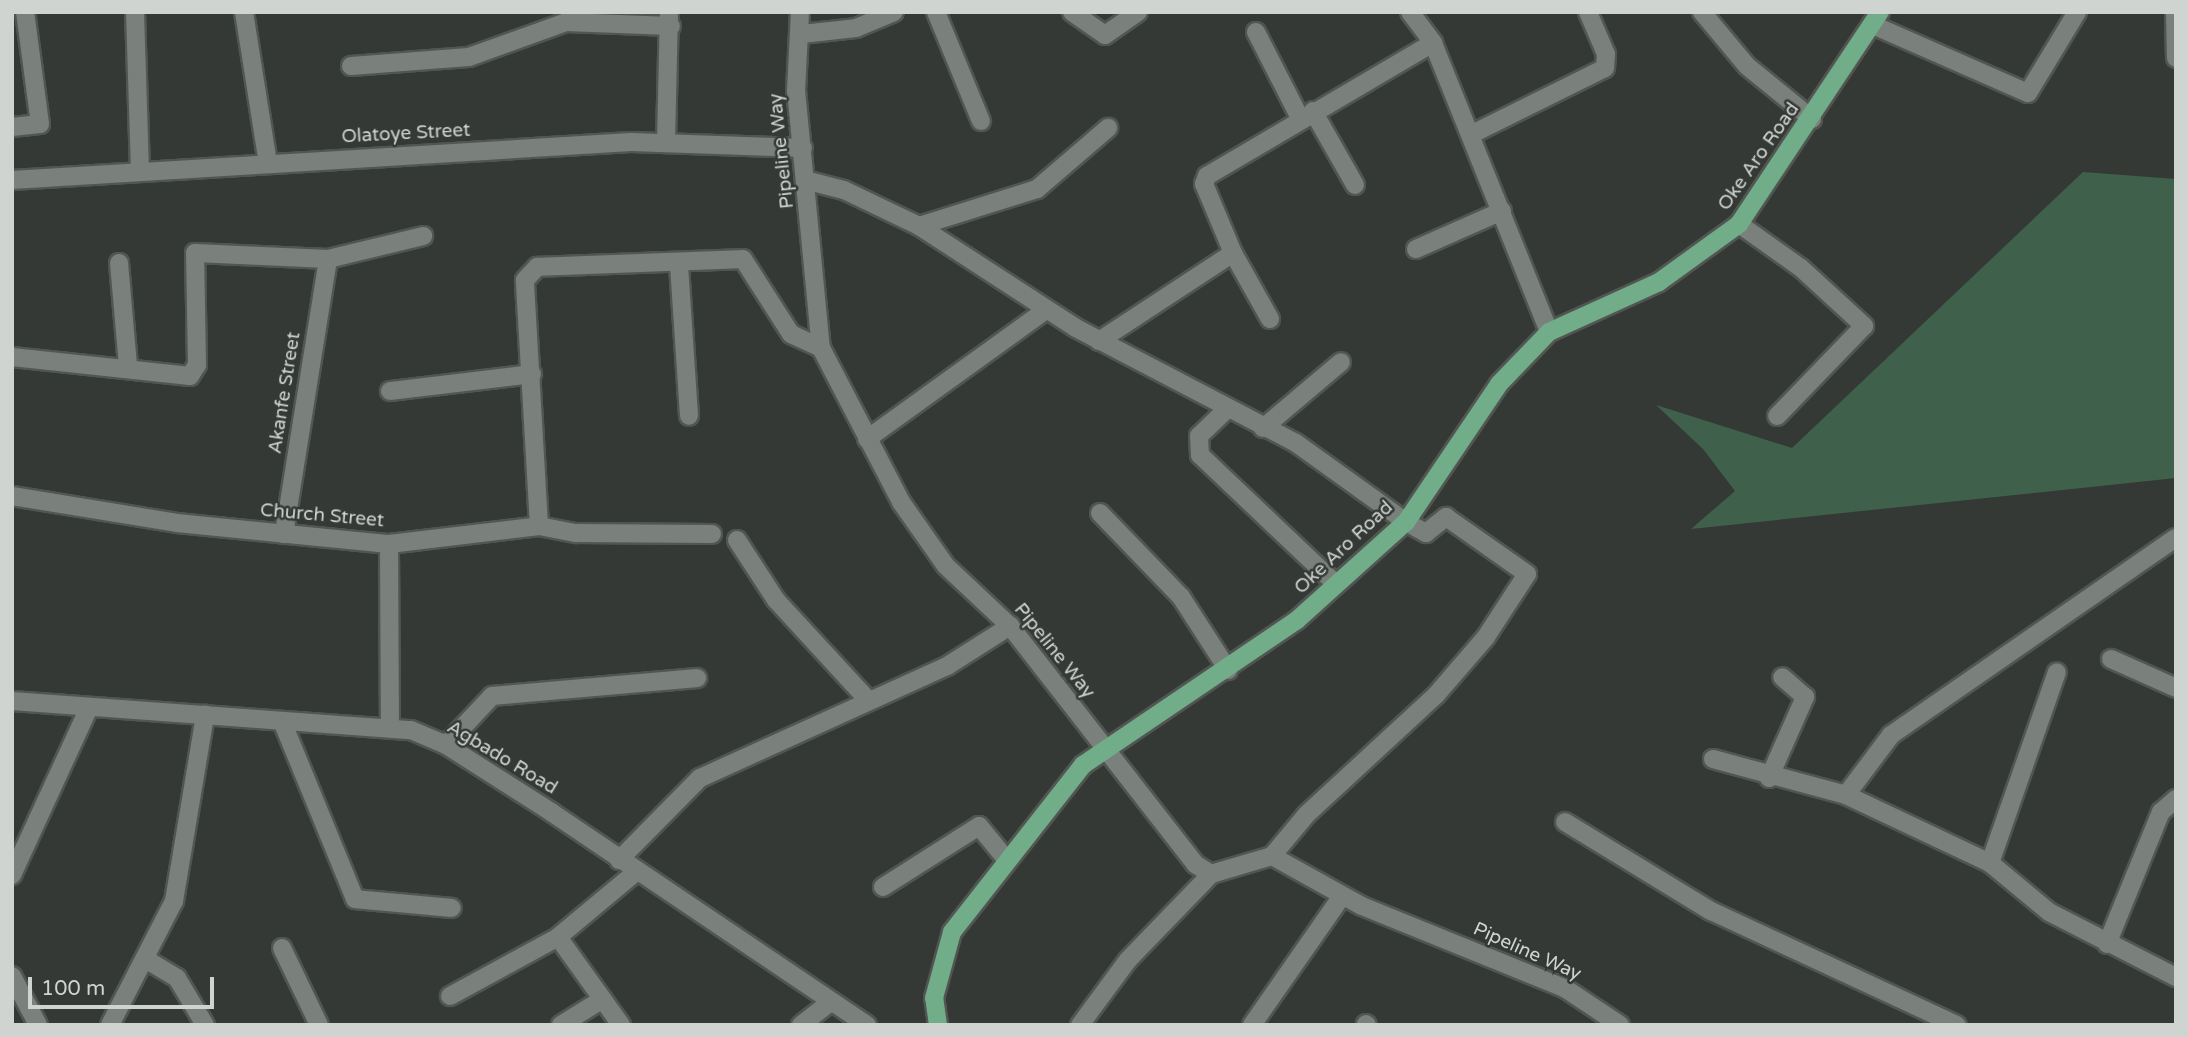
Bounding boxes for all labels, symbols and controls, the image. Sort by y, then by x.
street label: Pipeline Way [765,92,799,210]
street label: Oke Aro Road [1713,99,1805,215]
street label: Olatoye Street [341,119,471,149]
street label: Akanfe Street [264,331,306,455]
street label: Oke Aro Road [1290,497,1398,599]
street label: Church Street [259,499,385,533]
street label: Pipeline Way [1009,599,1099,703]
street label: Agbado Road [443,716,561,800]
street label: Pipeline Way [1469,918,1585,986]
scale bar [32,964,217,1008]
text: 100 m [41,976,105,1001]

